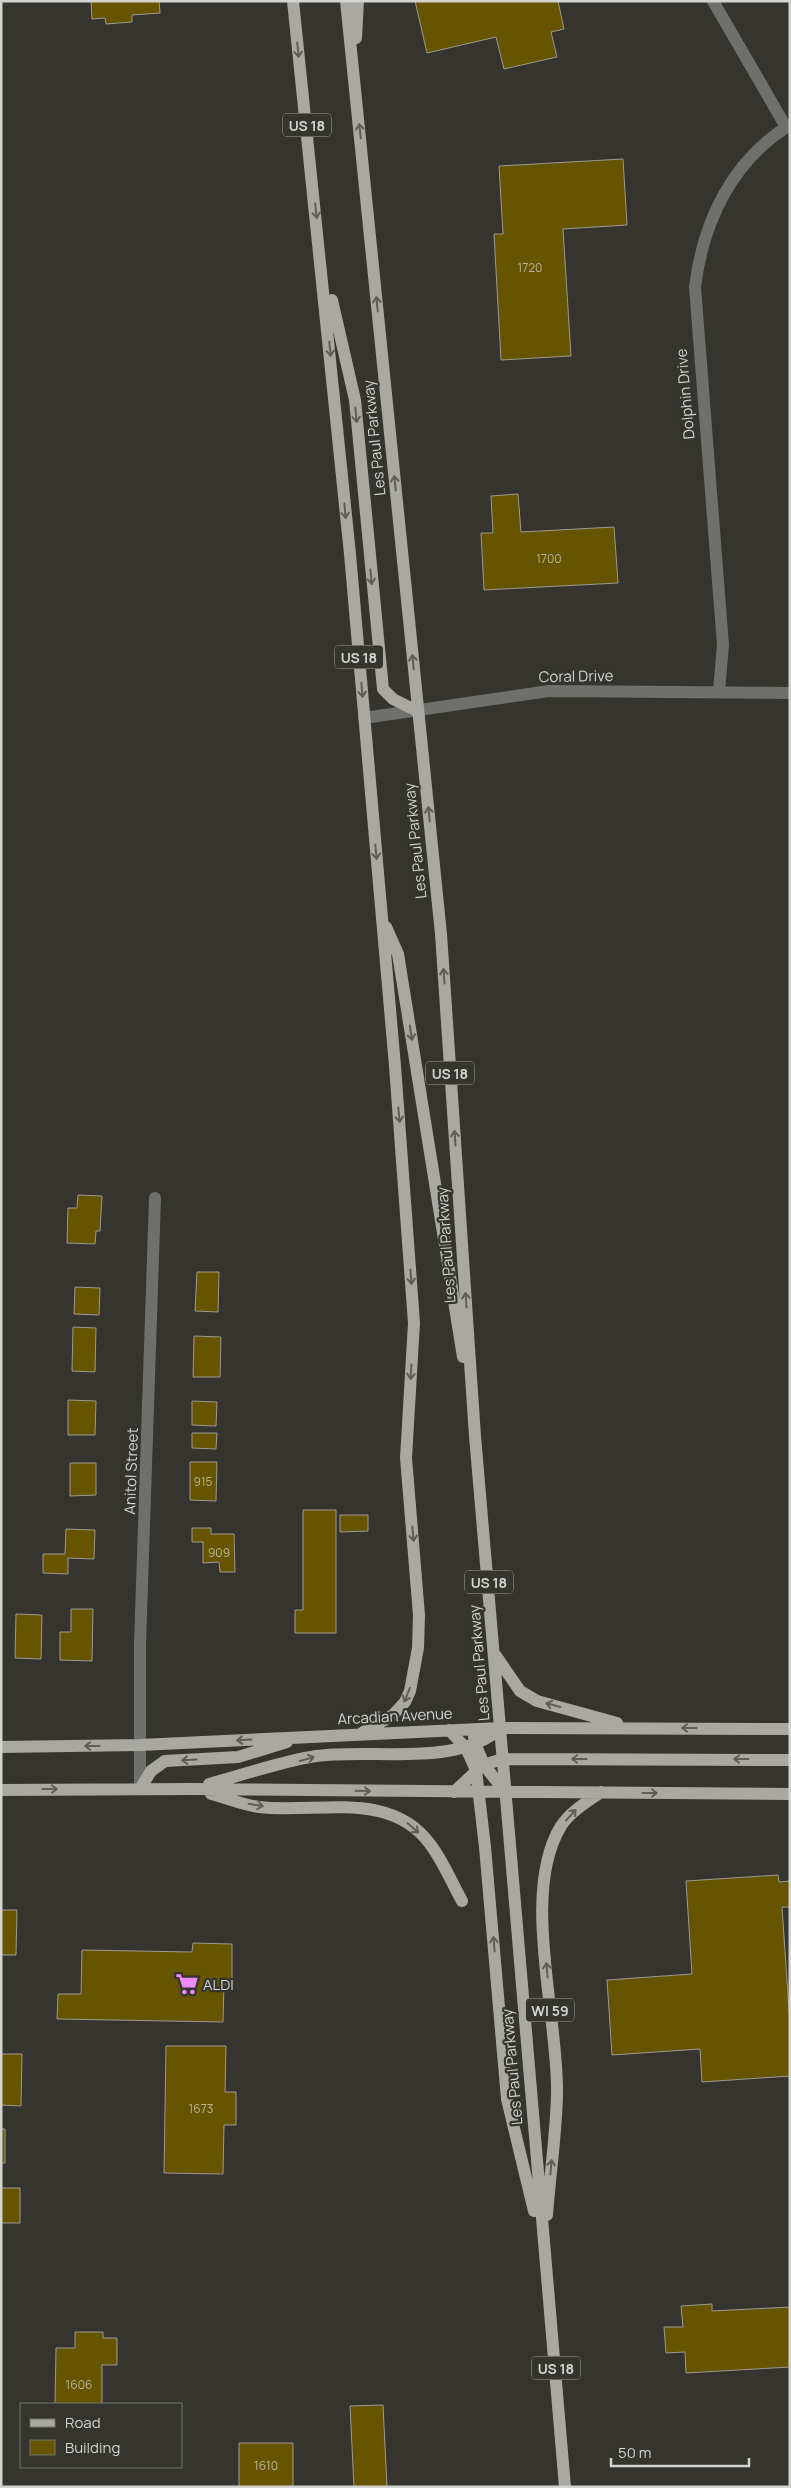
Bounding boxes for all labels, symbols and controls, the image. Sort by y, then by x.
one-way arrow [293,41,303,57]
road number: US 18 [283,114,331,136]
one-way arrow [355,124,364,140]
one-way arrow [311,203,321,219]
house number: 1720 [518,259,542,276]
one-way arrow [372,297,382,313]
one-way arrow [325,340,335,356]
street label: Dolphin Drive [671,348,699,440]
street label: Les Paul Parkway [357,379,391,497]
one-way arrow [351,407,361,423]
one-way arrow [390,476,400,492]
one-way arrow [340,502,350,518]
house number: 1700 [536,550,562,567]
one-way arrow [366,569,376,585]
road number: US 18 [335,646,383,669]
one-way arrow [408,655,418,671]
street label: Coral Drive [539,665,614,687]
one-way arrow [357,681,367,697]
street label: Les Paul Parkway [398,782,432,900]
one-way arrow [424,806,434,822]
one-way arrow [371,843,381,859]
one-way arrow [439,968,448,984]
one-way arrow [406,1025,416,1041]
road number: US 18 [426,1062,474,1084]
one-way arrow [394,1106,403,1122]
one-way arrow [450,1130,459,1146]
street label: Les Paul Parkway [431,1186,461,1304]
one-way arrow [407,1268,416,1284]
one-way arrow [461,1292,471,1308]
one-way arrow [407,1363,416,1379]
street label: Anitol Street [119,1427,143,1515]
house number: 915 [193,1473,213,1490]
one-way arrow [408,1525,417,1541]
house number: 909 [208,1544,230,1561]
road number: US 18 [465,1570,513,1594]
street label: Les Paul Parkway [463,1604,495,1722]
one-way arrow [402,1687,411,1702]
one-way arrow [545,1700,561,1710]
street label: Arcadian Avenue [337,1702,453,1730]
one-way arrow [681,1723,697,1733]
one-way arrow [236,1735,252,1744]
one-way arrow [84,1741,100,1751]
one-way arrow [298,1754,314,1763]
one-way arrow [571,1754,587,1764]
one-way arrow [733,1754,750,1764]
one-way arrow [181,1755,197,1764]
one-way arrow [42,1785,58,1794]
one-way arrow [354,1786,371,1796]
one-way arrow [642,1788,658,1798]
one-way arrow [247,1801,263,1811]
one-way arrow [566,1808,577,1821]
one-way arrow [407,1822,420,1833]
one-way arrow [489,1936,498,1952]
one-way arrow [542,1962,551,1978]
supermarket icon: ALDI [174,1971,200,1997]
place label: ALDI [203,1974,234,1995]
road number: WI 59 [526,1998,574,2022]
street label: Les Paul Parkway [496,2008,528,2126]
house number: 1673 [189,2100,213,2117]
one-way arrow [546,2159,556,2175]
road number: US 18 [532,2356,580,2380]
house number: 1606 [66,2376,92,2393]
legend [20,2403,182,2468]
text: Road [65,2412,101,2433]
scale bar [611,2436,748,2468]
text: Building [65,2437,120,2458]
text: 50 m [618,2442,652,2463]
house number: 1610 [254,2457,278,2474]

